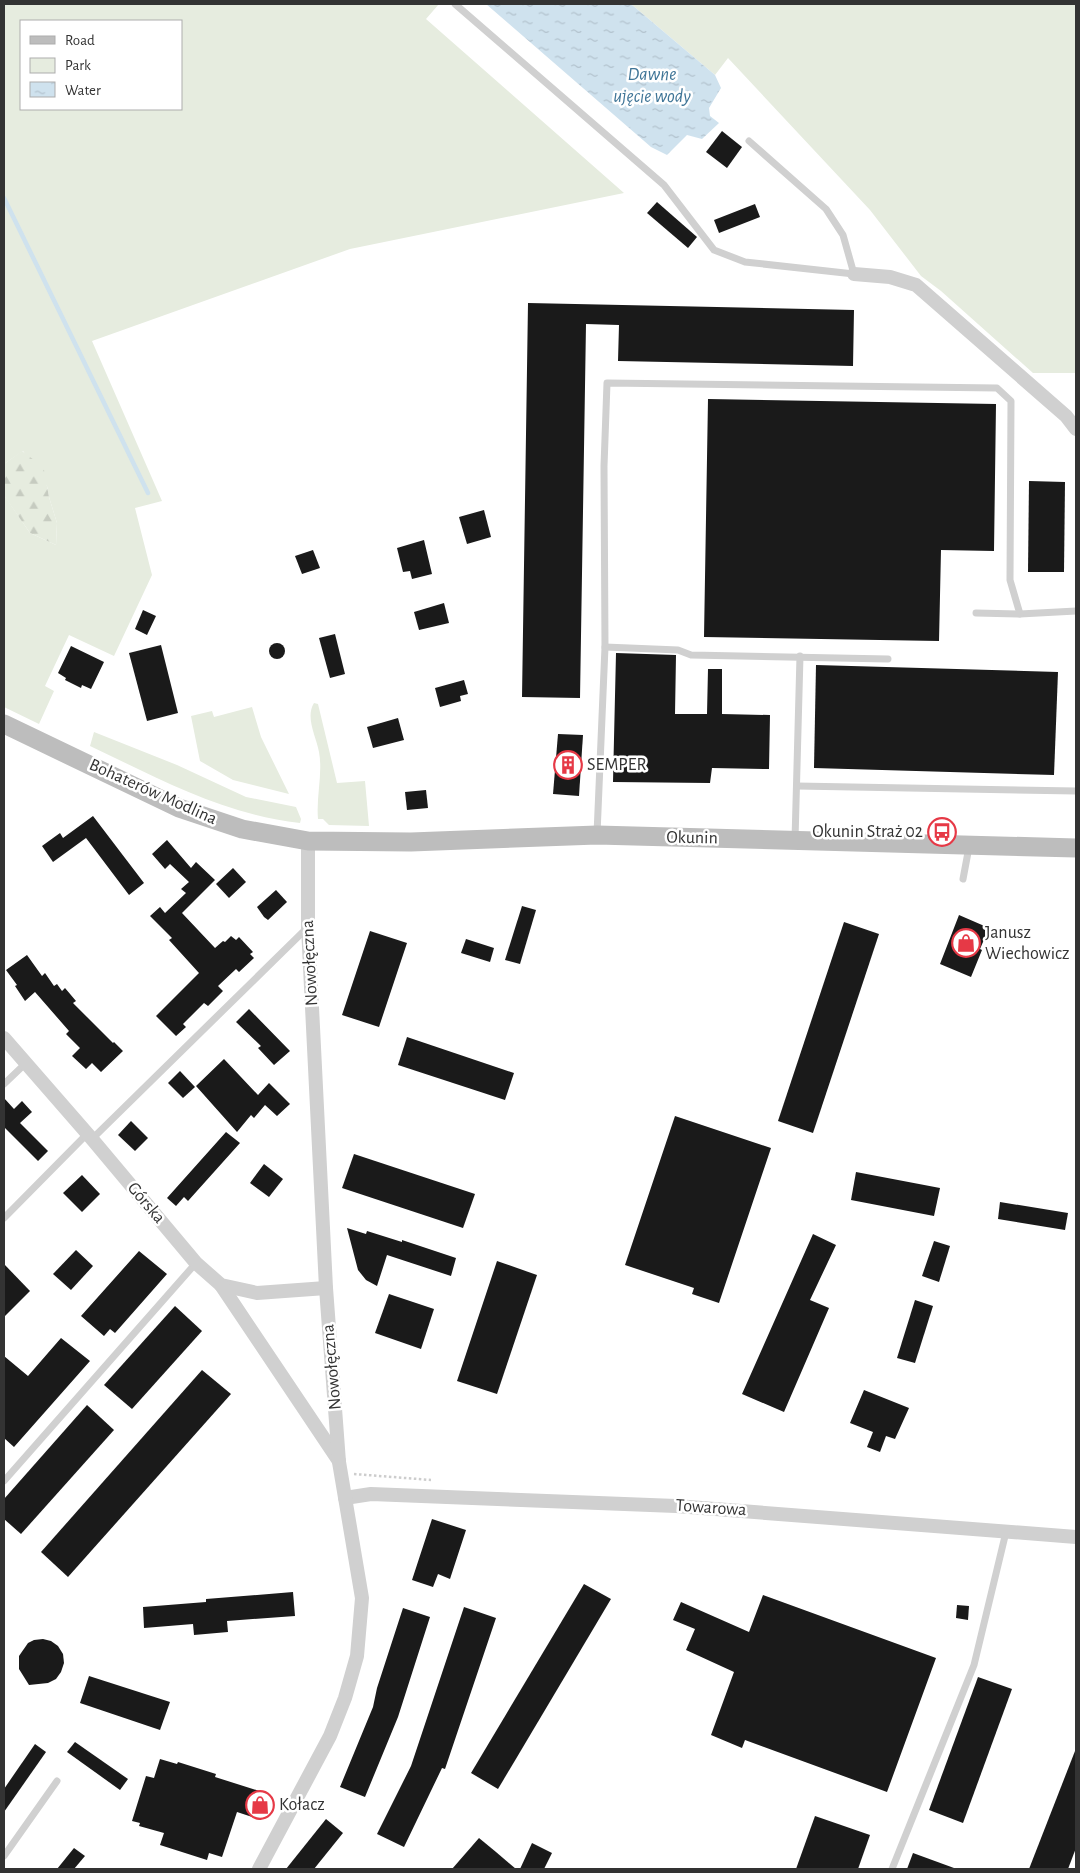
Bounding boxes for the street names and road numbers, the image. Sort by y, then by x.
street label: Bohaterów Modlina [86,756,220,828]
street label: Okunin [666,829,718,847]
street label: Nowołęczna [299,920,321,1006]
street label: Górska [124,1179,168,1227]
street label: Nowołęczna [319,1323,345,1411]
street label: Towarowa [675,1497,747,1519]

